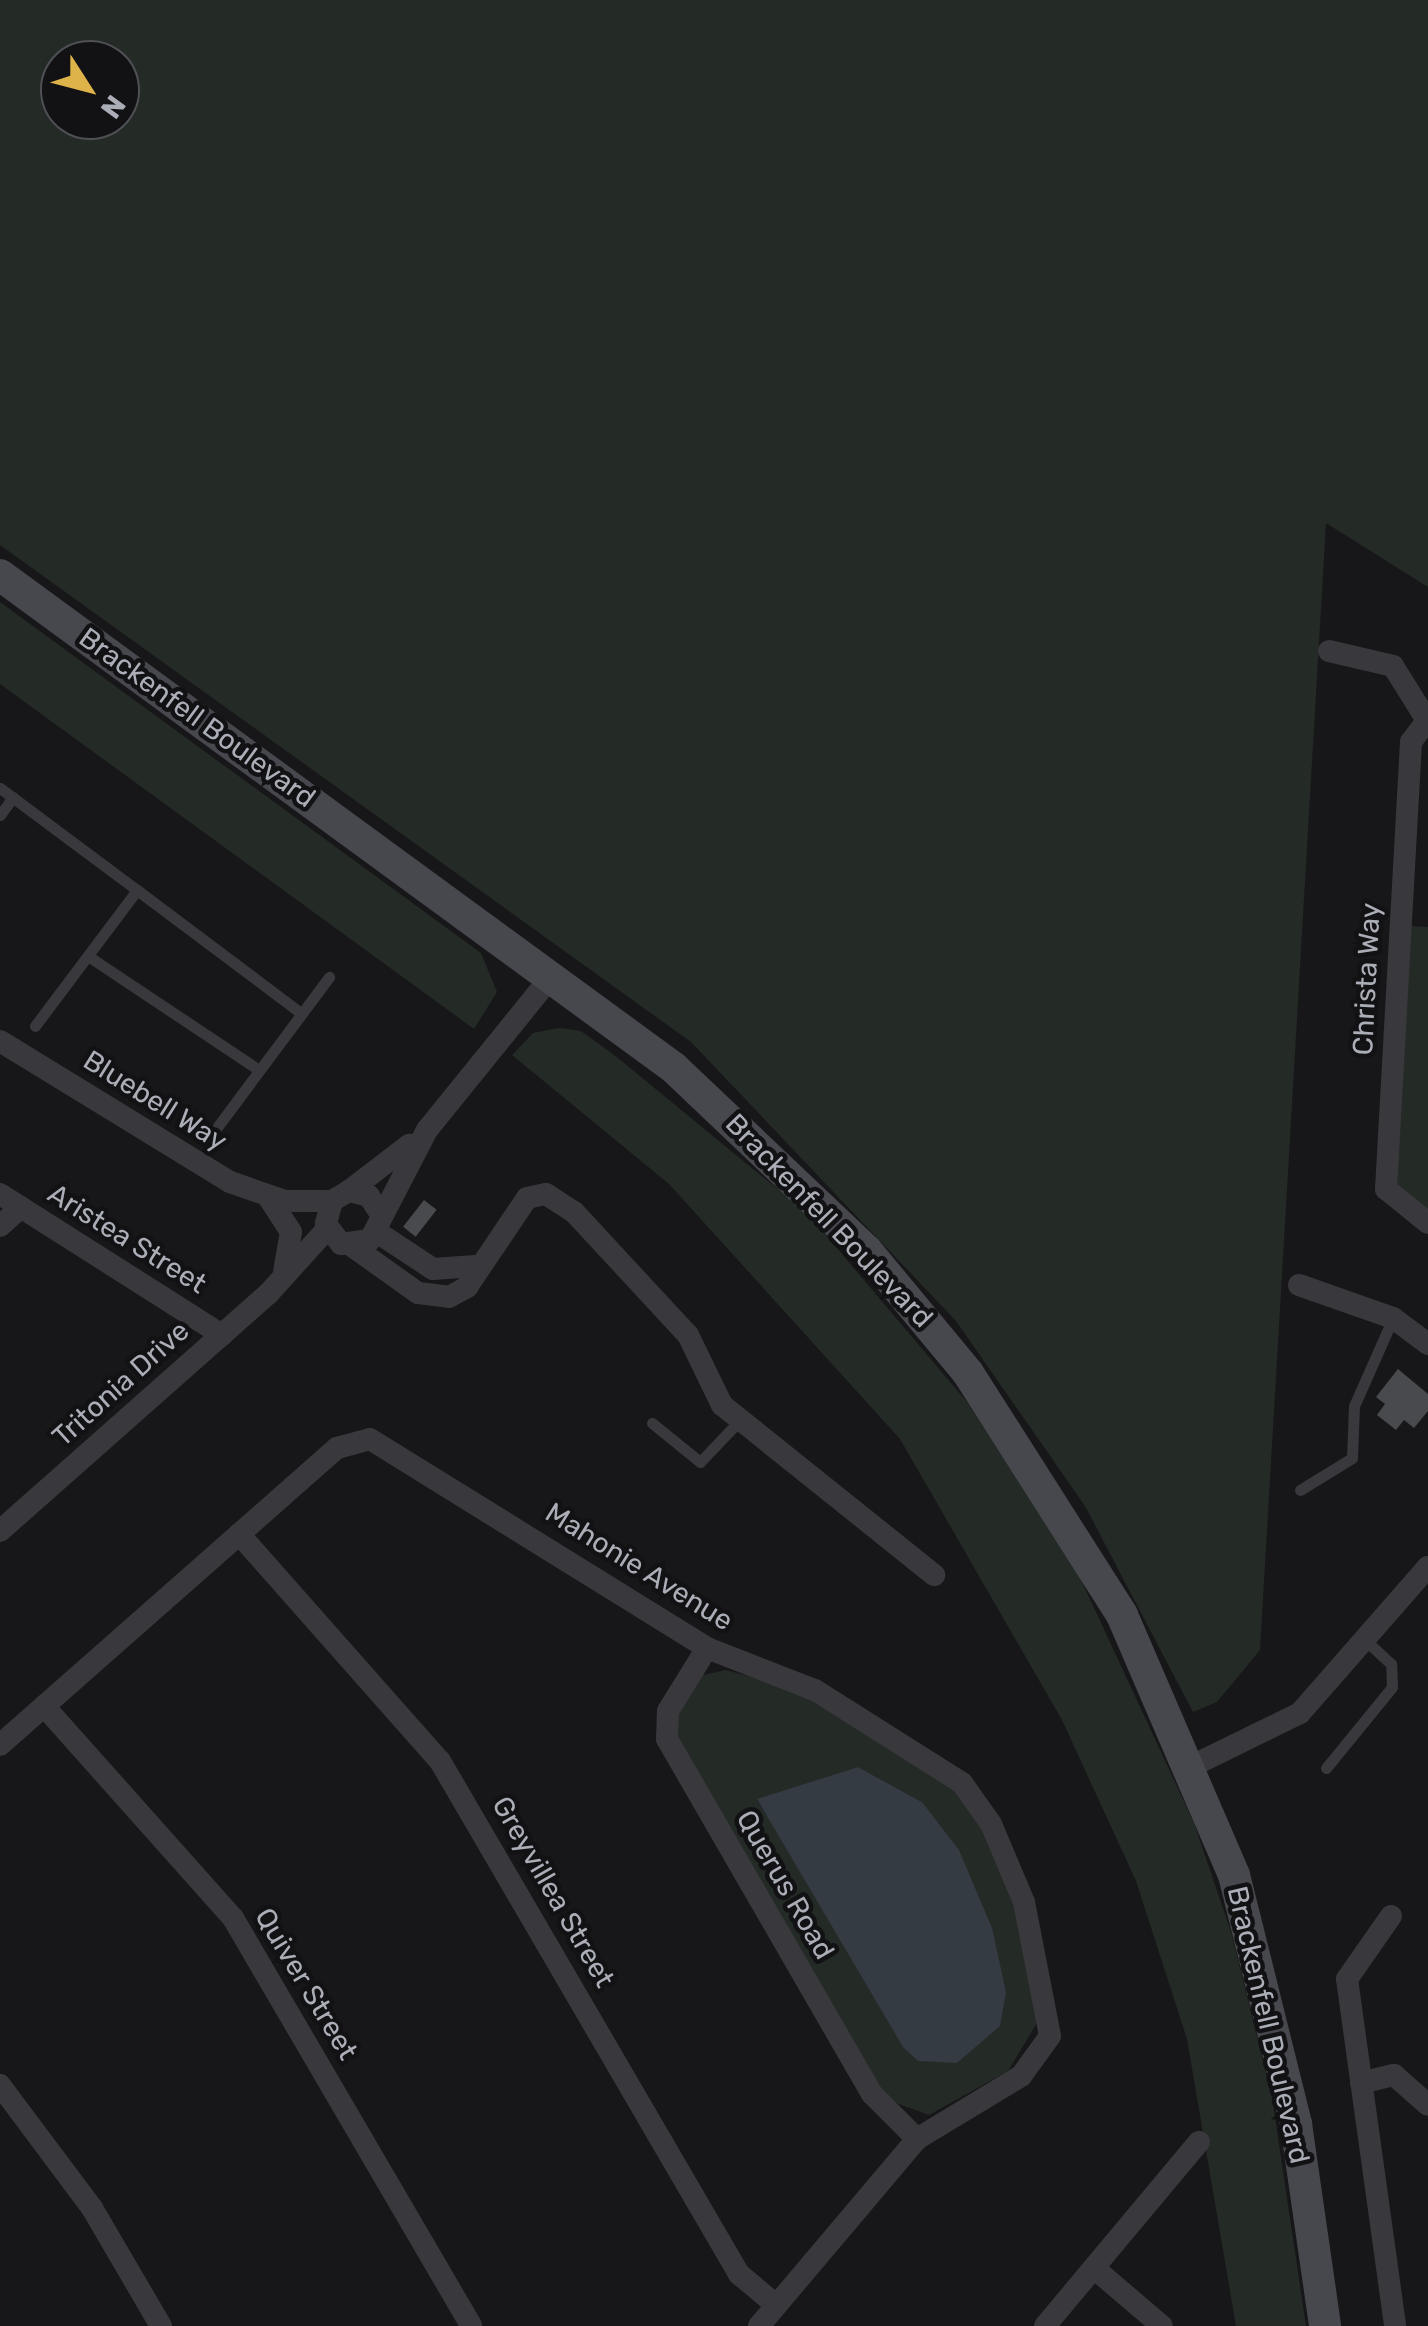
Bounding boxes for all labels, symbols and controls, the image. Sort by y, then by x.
north arrow [40,40,140,140]
text: N [94,89,132,125]
street label: Brackenfell Boulevard [72,621,322,815]
street label: Christa Way [1346,902,1388,1056]
street label: Bluebell Way [77,1043,233,1159]
street label: Brackenfell Boulevard [718,1107,940,1335]
street label: Aristea Street [42,1177,212,1301]
street label: Tritonia Drive [46,1314,196,1454]
street label: Mahonie Avenue [539,1496,739,1638]
street label: Greyvillea Street [485,1791,621,1993]
street label: Querus Road [729,1805,841,1965]
street label: Brackenfell Boulevard [1220,1883,1316,2167]
street label: Quiver Street [247,1902,365,2066]

